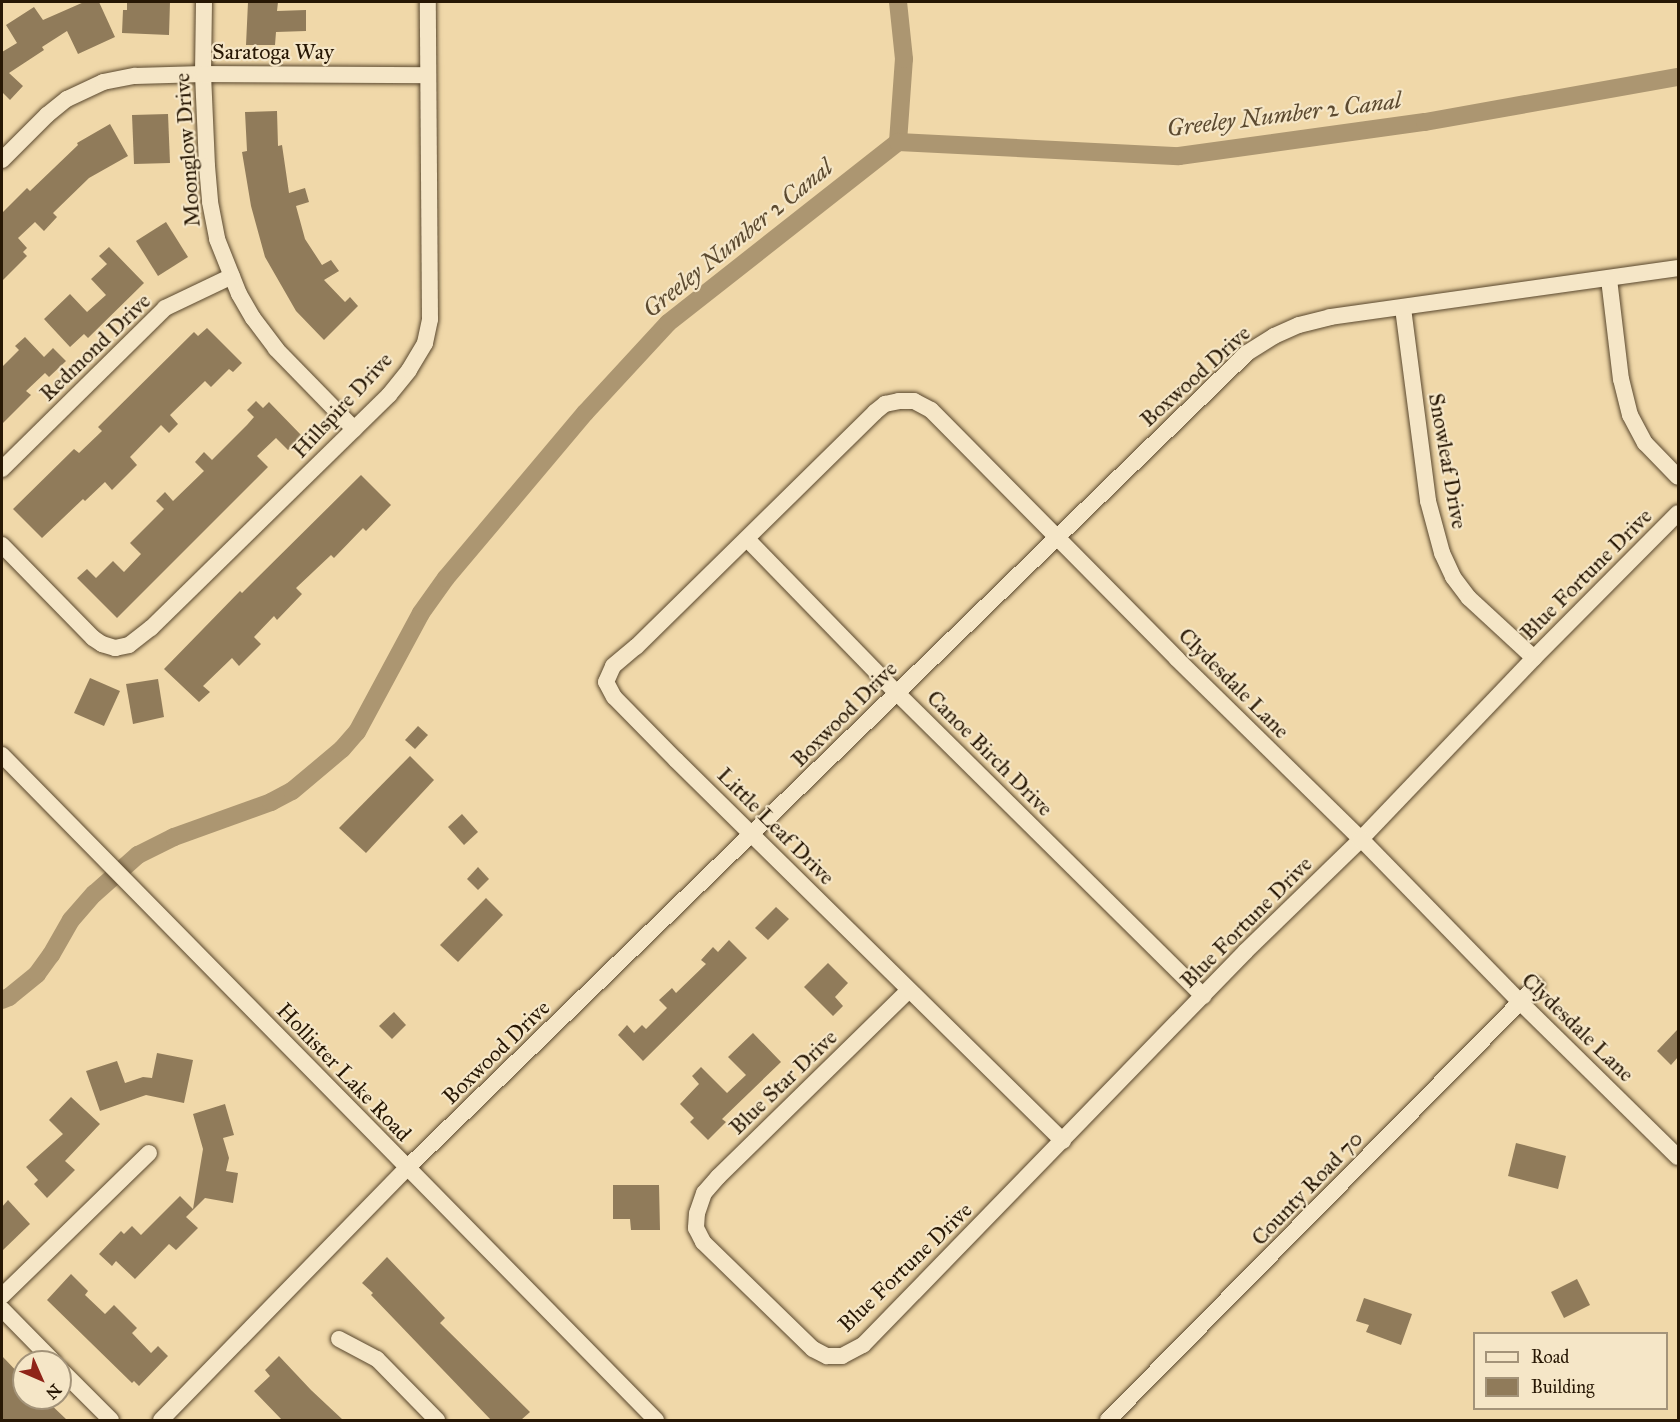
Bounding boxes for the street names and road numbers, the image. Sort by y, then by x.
street label: Saratoga Way [212,39,334,65]
street label: Moonglow Drive [168,72,206,228]
street label: Redmond Drive [34,288,156,406]
street label: Boxwood Drive [1135,320,1255,432]
street label: Hillspire Drive [286,347,398,463]
street label: Snowleaf Drive [1423,391,1473,531]
street label: Blue Fortune Drive [1515,503,1657,645]
street label: Clydesdale Lane [1173,622,1295,744]
street label: Boxwood Drive [786,656,902,772]
street label: Canoe Birch Drive [922,685,1058,821]
street label: Little Leaf Drive [712,762,840,890]
street label: Blue Fortune Drive [1175,851,1317,993]
street label: Clydesdale Lane [1516,967,1640,1087]
street label: Boxwood Drive [437,994,555,1110]
street label: Hollister Lake Road [271,997,417,1147]
street label: Blue Star Drive [724,1024,842,1140]
street label: County Road 70 [1246,1125,1368,1251]
street label: Blue Fortune Drive [833,1197,977,1337]

